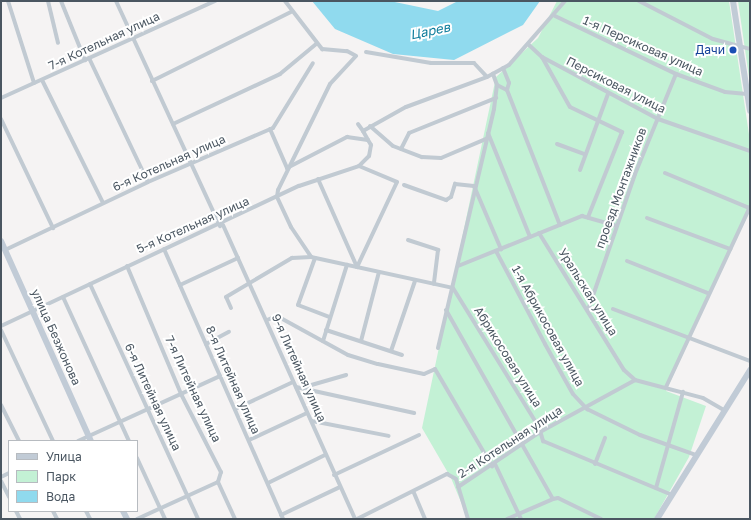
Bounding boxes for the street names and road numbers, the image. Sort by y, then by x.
street label: 7-я Котельная улица [46,9,162,73]
street label: 1-я Персиковая улица [581,13,705,79]
street label: Персиковая улица [564,54,668,116]
street label: проезд Монтажников [592,126,650,250]
street label: 6-я Котельная улица [110,132,228,194]
street label: 5-я Котельная улица [135,194,251,256]
street label: Уральская улица [555,246,621,338]
street label: 1-я Абрикосовая улица [509,263,587,389]
street label: улица Безжонова [28,287,84,387]
street label: Абрикосовая улица [471,304,545,410]
street label: 9-я Литейная улица [269,312,329,424]
street label: 8-я Литейная улица [203,324,263,436]
street label: 7-я Литейная улица [162,333,224,445]
street label: 6-я Литейная улица [122,341,184,453]
street label: 2-я Котельная улица [455,403,565,481]

